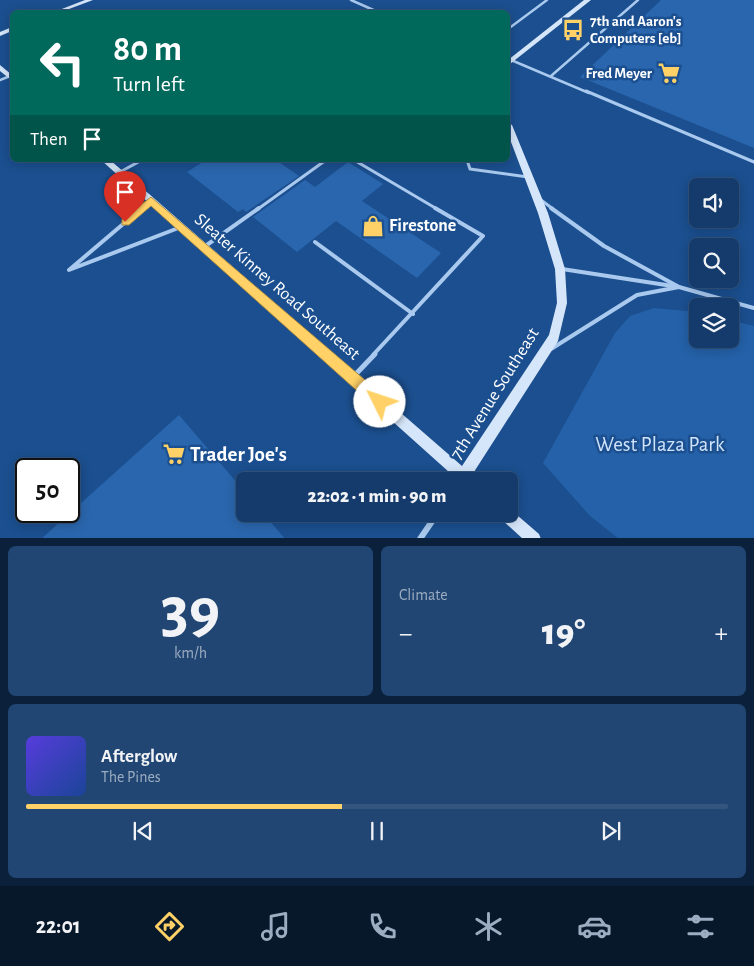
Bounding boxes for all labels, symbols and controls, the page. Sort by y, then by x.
place label: 7th and Aaron's Computers [eb] [590,14,682,46]
bus stop icon: 7th and Aaron's Computers [eb] [560,17,586,43]
icon: left [30,30,95,95]
text: 80 m [113,32,182,67]
supermarket icon: Fred Meyer [656,60,682,86]
place label: Fred Meyer [585,66,653,81]
text: Turn left [113,73,185,95]
icon: arrive [78,125,106,153]
text: Then [30,130,68,149]
pin [104,171,146,222]
icon: arrive [111,178,139,206]
map controls [689,178,739,348]
button: sound [689,178,739,228]
street label: Sleater Kinney Road Southeast [191,210,363,364]
shop icon: Firestone [360,213,386,239]
place label: Firestone [389,217,456,235]
button: search [689,238,739,288]
button: layers [689,298,739,348]
street label: 7th Avenue Southeast [447,325,543,463]
position arrow [353,375,405,427]
park label: West Plaza Park [595,434,725,455]
supermarket icon: Trader Joe's [161,441,187,467]
place label: Trader Joe's [190,444,287,465]
speed limit sign: 50 [15,458,80,523]
text: 22:02 · 1 min · 90 m [308,487,446,506]
text: 39 [161,579,220,644]
text: Climate [399,587,448,603]
text: 19° [542,614,585,652]
text: − [399,620,412,648]
text: + [715,620,728,648]
text: km/h [174,645,207,661]
text: Afterglow [101,747,177,766]
text: The Pines [101,769,161,785]
icon: previous [129,817,157,845]
icon: pause [363,817,391,845]
icon: next [597,817,625,845]
icon: directions [152,909,187,944]
icon: music [258,909,293,944]
icon: phone [365,909,400,944]
icon: climate [471,909,506,944]
icon: car [577,909,612,944]
icon: filters [683,909,718,944]
text: 22:01 [36,915,81,937]

